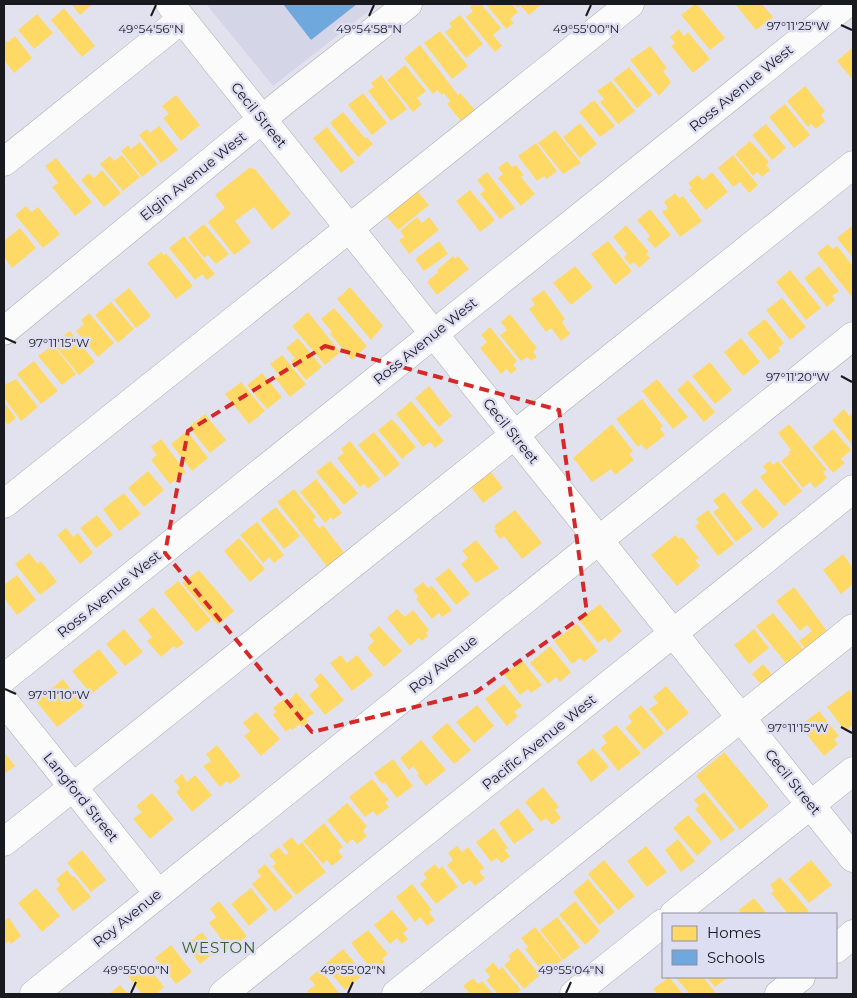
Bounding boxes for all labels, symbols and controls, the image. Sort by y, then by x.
text: 97°11'25"W [767,18,829,33]
text: 49°54'56"N [118,21,184,36]
text: 49°54'58"N [336,21,402,36]
text: 49°55'00"N [553,21,619,36]
street label: Ross Avenue West [685,40,797,135]
street label: Cecil Street [227,78,291,152]
street label: Elgin Avenue West [136,127,250,224]
street label: Ross Avenue West [369,293,481,388]
text: 97°11'15"W [29,335,89,350]
text: 97°11'20"W [766,369,830,384]
street label: Cecil Street [479,394,543,468]
street label: Ross Avenue West [53,546,165,641]
street label: Roy Avenue [405,631,481,697]
text: 97°11'10"W [28,687,90,702]
street label: Pacific Avenue West [478,690,600,794]
text: 97°11'15"W [768,720,828,735]
street label: Cecil Street [761,745,825,819]
street label: Langford Street [39,749,123,846]
street label: Roy Avenue [89,885,165,951]
legend [662,913,837,978]
text: Homes [707,923,761,942]
district label: WESTON [182,938,256,957]
text: Schools [707,948,765,967]
text: 49°55'00"N [103,962,169,977]
text: 49°55'02"N [320,962,386,977]
text: 49°55'04"N [538,962,604,977]

